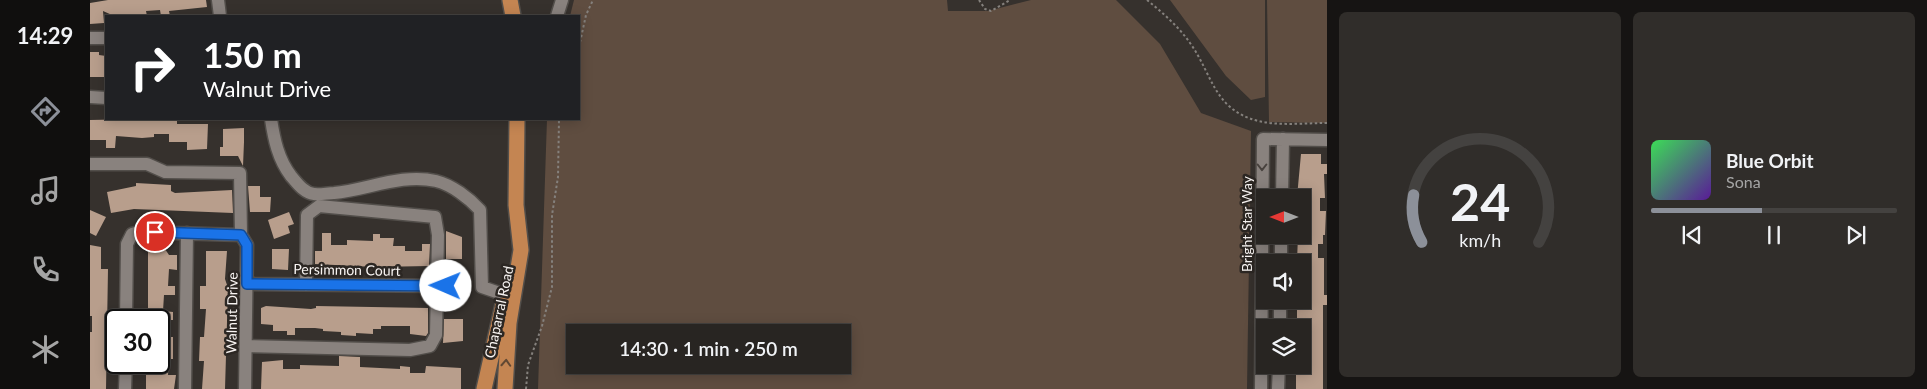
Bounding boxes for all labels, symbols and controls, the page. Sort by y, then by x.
text: 14:29 [17,22,73,49]
text: 150 m [203,33,302,75]
icon: right [120,35,185,100]
text: Walnut Drive [203,75,331,102]
icon: directions [28,94,63,129]
text: Blue Orbit [1726,149,1814,172]
one-way arrow [1257,163,1267,171]
text: 24 [1450,170,1510,232]
text: Sona [1726,172,1761,191]
icon: music [28,173,63,208]
street label: Bright Star Way [1238,175,1255,272]
north arrow [1256,189,1311,244]
map controls [1256,189,1311,374]
pin [134,211,176,253]
icon: arrive [141,218,169,246]
icon: previous [1678,221,1706,249]
icon: pause [1760,221,1788,249]
icon: next [1842,221,1870,249]
text: km/h [1459,229,1501,251]
icon: phone [28,252,63,287]
button: sound [1256,254,1311,309]
position arrow [419,259,471,311]
street label: Persimmon Court [293,260,401,279]
street label: Chaparral Road [480,264,517,360]
street label: Walnut Drive [222,272,241,354]
speed limit sign: 30 [105,309,170,374]
button: layers [1256,319,1311,374]
icon: climate [28,332,63,367]
text: 14:30 · 1 min · 250 m [619,337,798,360]
one-way arrow [501,359,511,366]

